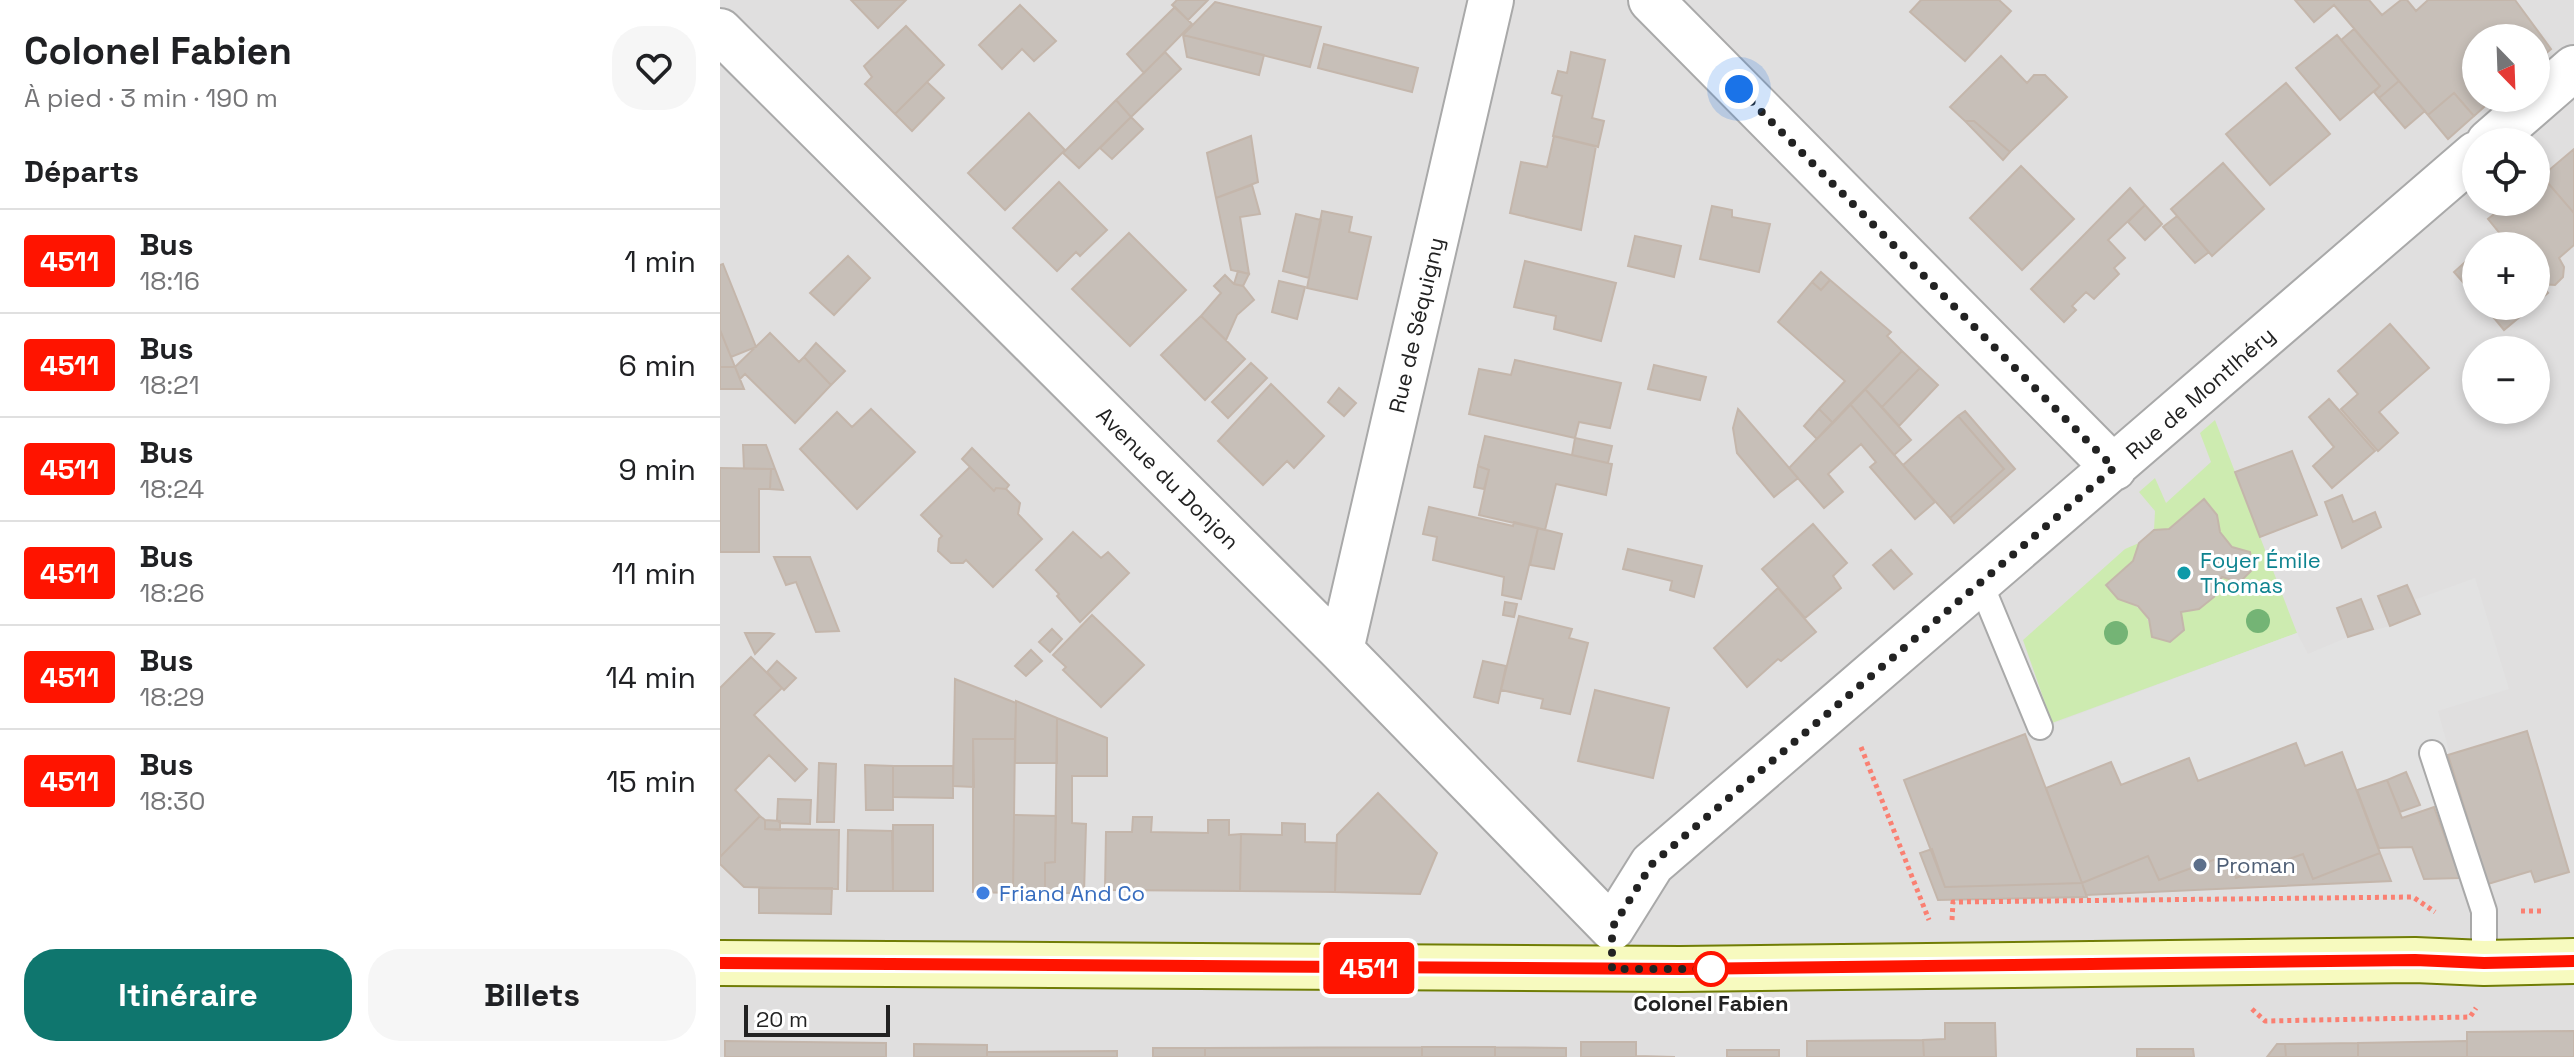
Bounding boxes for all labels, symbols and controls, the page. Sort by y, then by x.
north arrow [2462,24,2550,112]
map controls [2462,24,2550,424]
button: heart [612,26,696,110]
text: Colonel Fabien [24,27,292,75]
your location [1719,69,1759,109]
text: À pied · 3 min · 190 m [24,81,278,115]
button: locate [2462,128,2550,216]
text: Départs [24,152,139,191]
text: Bus [139,225,194,264]
button: + [2462,232,2550,320]
street label: Rue de Séquigny [1382,234,1450,416]
text: 1 min [624,242,696,281]
text: 4511 [40,243,99,279]
text: 18:16 [139,264,200,298]
street label: Rue de Montlhéry [2120,321,2280,465]
text: Bus [139,329,194,368]
button: − [2462,336,2550,424]
text: 6 min [618,346,696,385]
text: 4511 [40,347,99,383]
text: 18:21 [139,368,200,402]
street label: Avenue du Donjon [1091,401,1245,555]
text: Bus [139,433,194,472]
text: 9 min [618,450,696,489]
text: 4511 [40,451,99,487]
text: 18:24 [139,472,204,506]
text: Bus [139,537,194,576]
place label: Foyer Émile Thomas [2200,546,2321,599]
text: 11 min [612,554,696,593]
text: 4511 [40,555,99,591]
marker: Foyer Émile Thomas [2175,564,2193,582]
text: 18:26 [139,576,205,610]
text: Bus [139,641,194,680]
text: 14 min [605,658,696,697]
text: 4511 [40,659,99,695]
text: 18:29 [139,680,205,714]
text: Bus [139,745,194,784]
text: 15 min [606,762,696,801]
text: 4511 [40,763,99,799]
text: 18:30 [139,784,205,818]
place label: Proman [2216,851,2296,879]
marker: Proman [2191,856,2209,874]
place label: Friand And Co [999,879,1145,907]
marker: Friand And Co [974,884,992,902]
line badge: 4511 [1313,942,1425,994]
button: Itinéraire [24,949,352,1041]
button: Billets [368,949,696,1041]
text: 4511 [1339,950,1399,986]
marker: Colonel Fabien [1694,952,1728,986]
place label: Colonel Fabien [1633,989,1789,1017]
scale bar [744,1001,890,1037]
text: 20 m [756,1005,808,1033]

